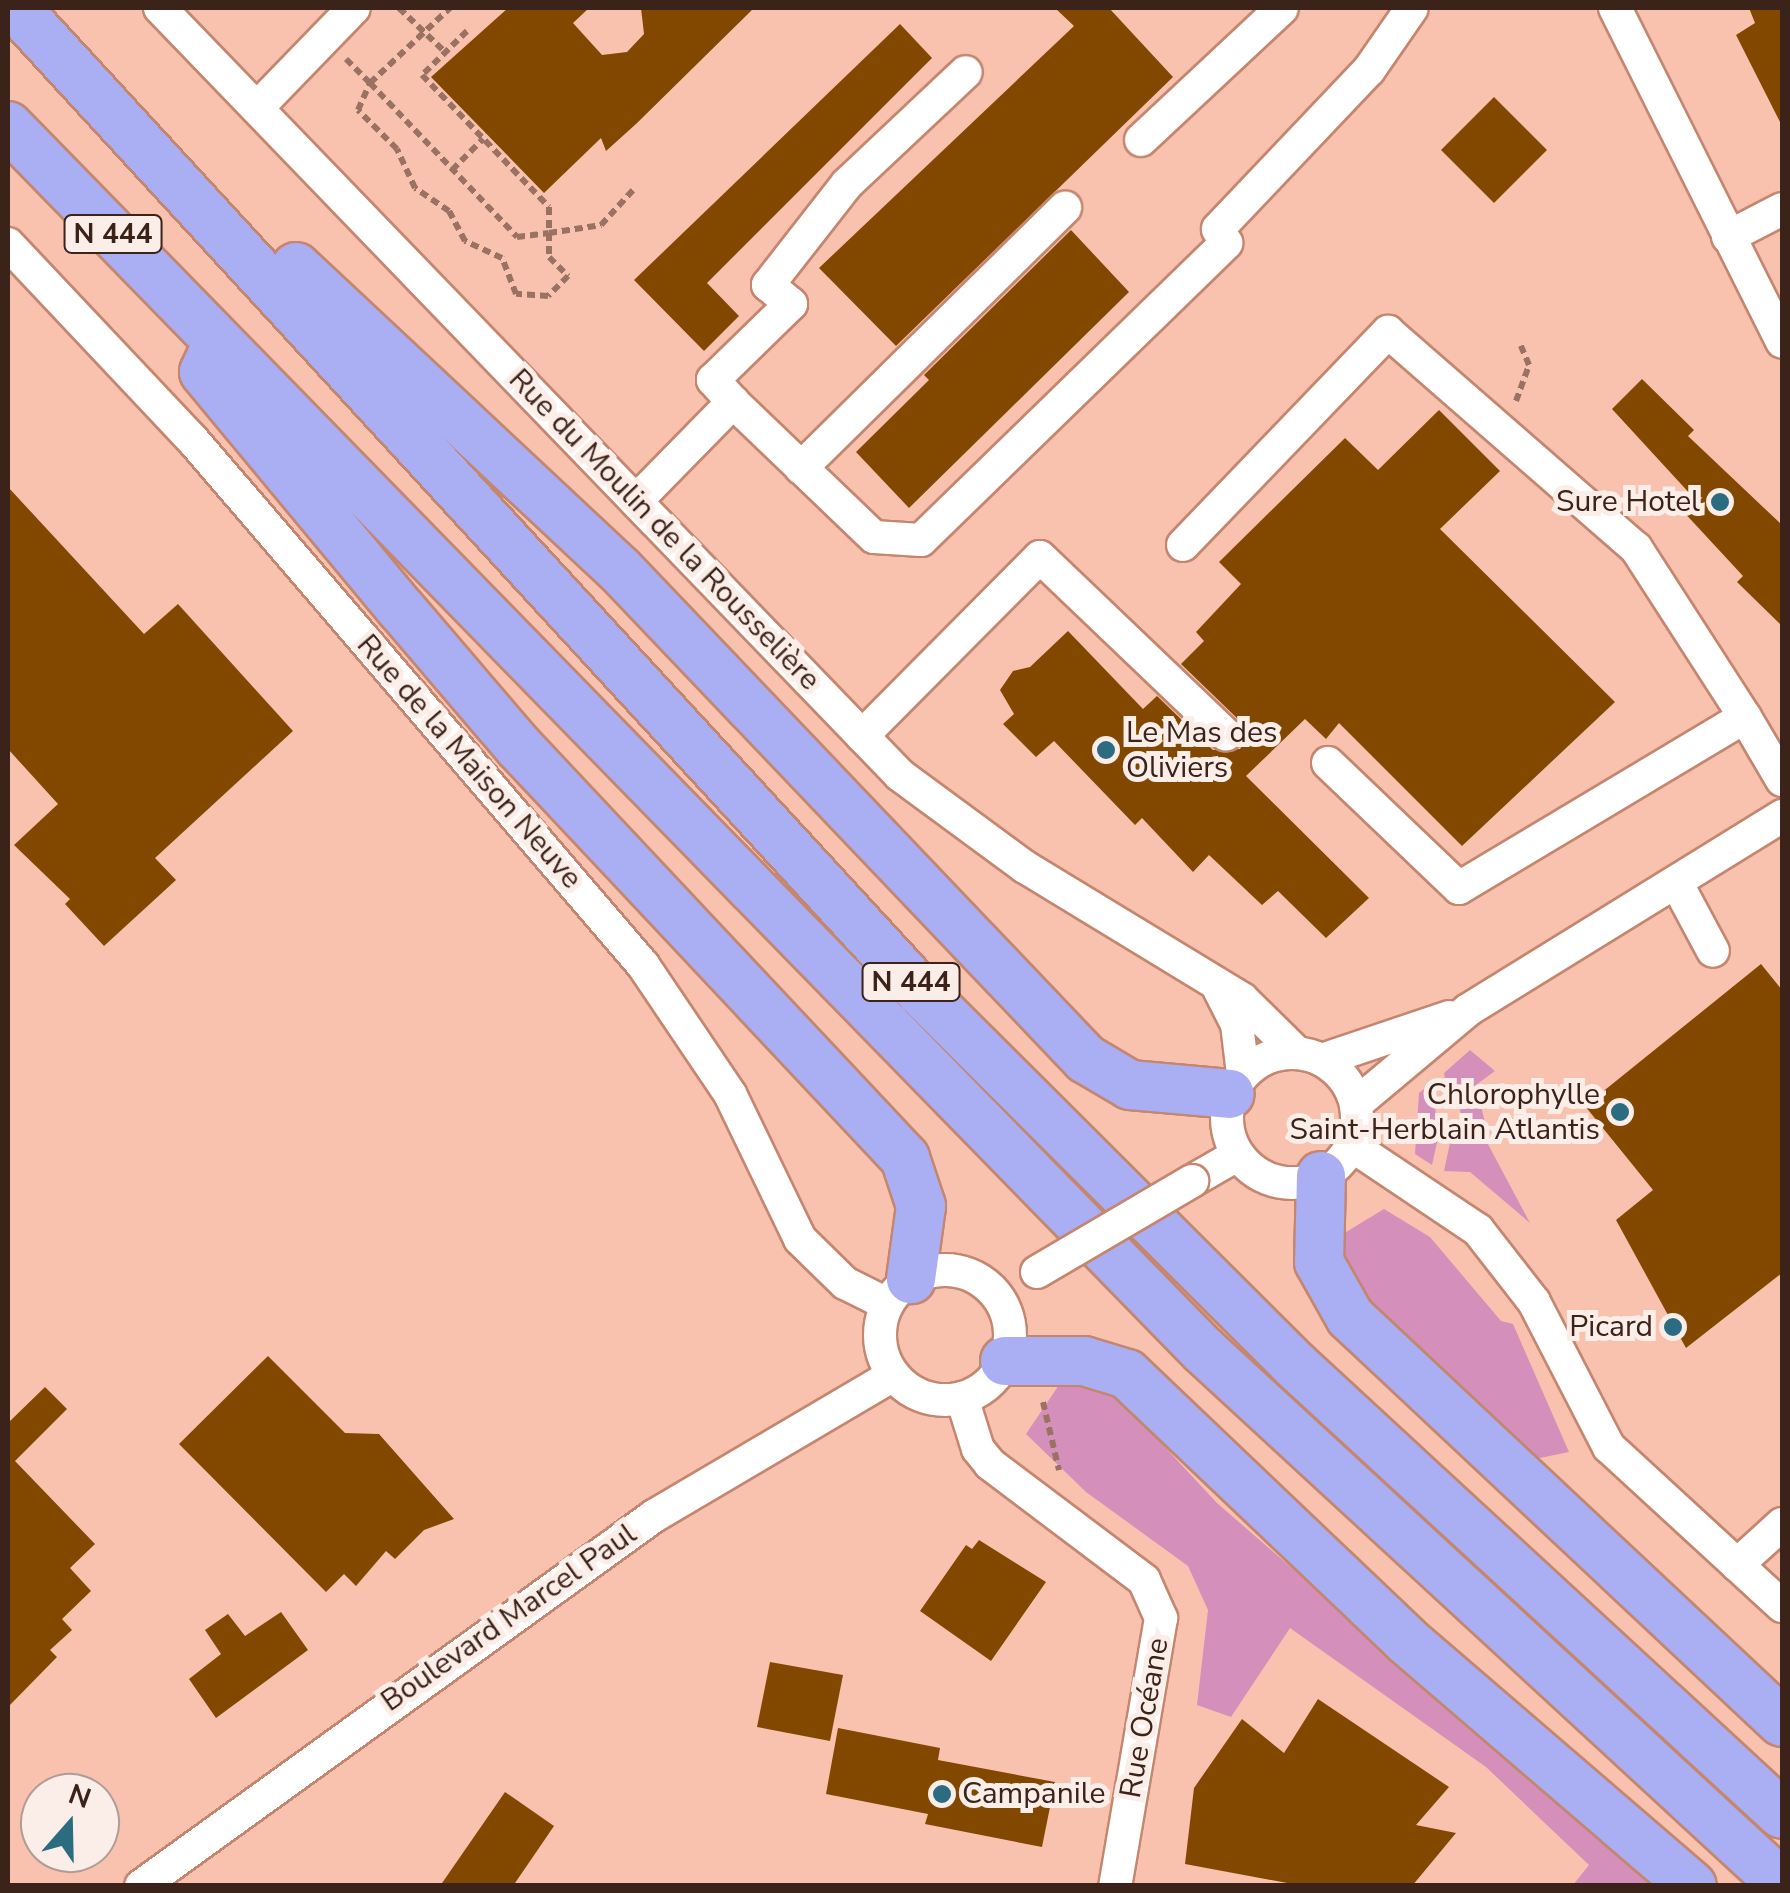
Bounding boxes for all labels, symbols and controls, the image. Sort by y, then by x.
road number: N 444 [63,211,163,257]
street label: Rue du Moulin de la Rousselière [501,362,827,698]
place label: Sure Hotel [1556,484,1700,520]
marker: Sure Hotel [1709,491,1731,513]
street label: Rue de la Maison Neuve [349,628,589,896]
place label: Le Mas des Oliviers [1126,715,1277,786]
marker: Le Mas des Oliviers [1095,739,1117,761]
road number: N 444 [861,959,961,1005]
place label: Chlorophylle Saint-Herblain Atlantis [1290,1077,1600,1148]
marker: Chlorophylle Saint-Herblain Atlantis [1609,1101,1631,1123]
place label: Picard [1569,1309,1653,1345]
marker: Picard [1662,1316,1684,1338]
street label: Boulevard Marcel Paul [374,1516,644,1720]
street label: Rue Océane [1113,1635,1177,1801]
north arrow [20,1773,120,1873]
text: N [63,1775,96,1818]
place label: Campanile [962,1776,1105,1812]
marker: Campanile [931,1783,953,1805]

